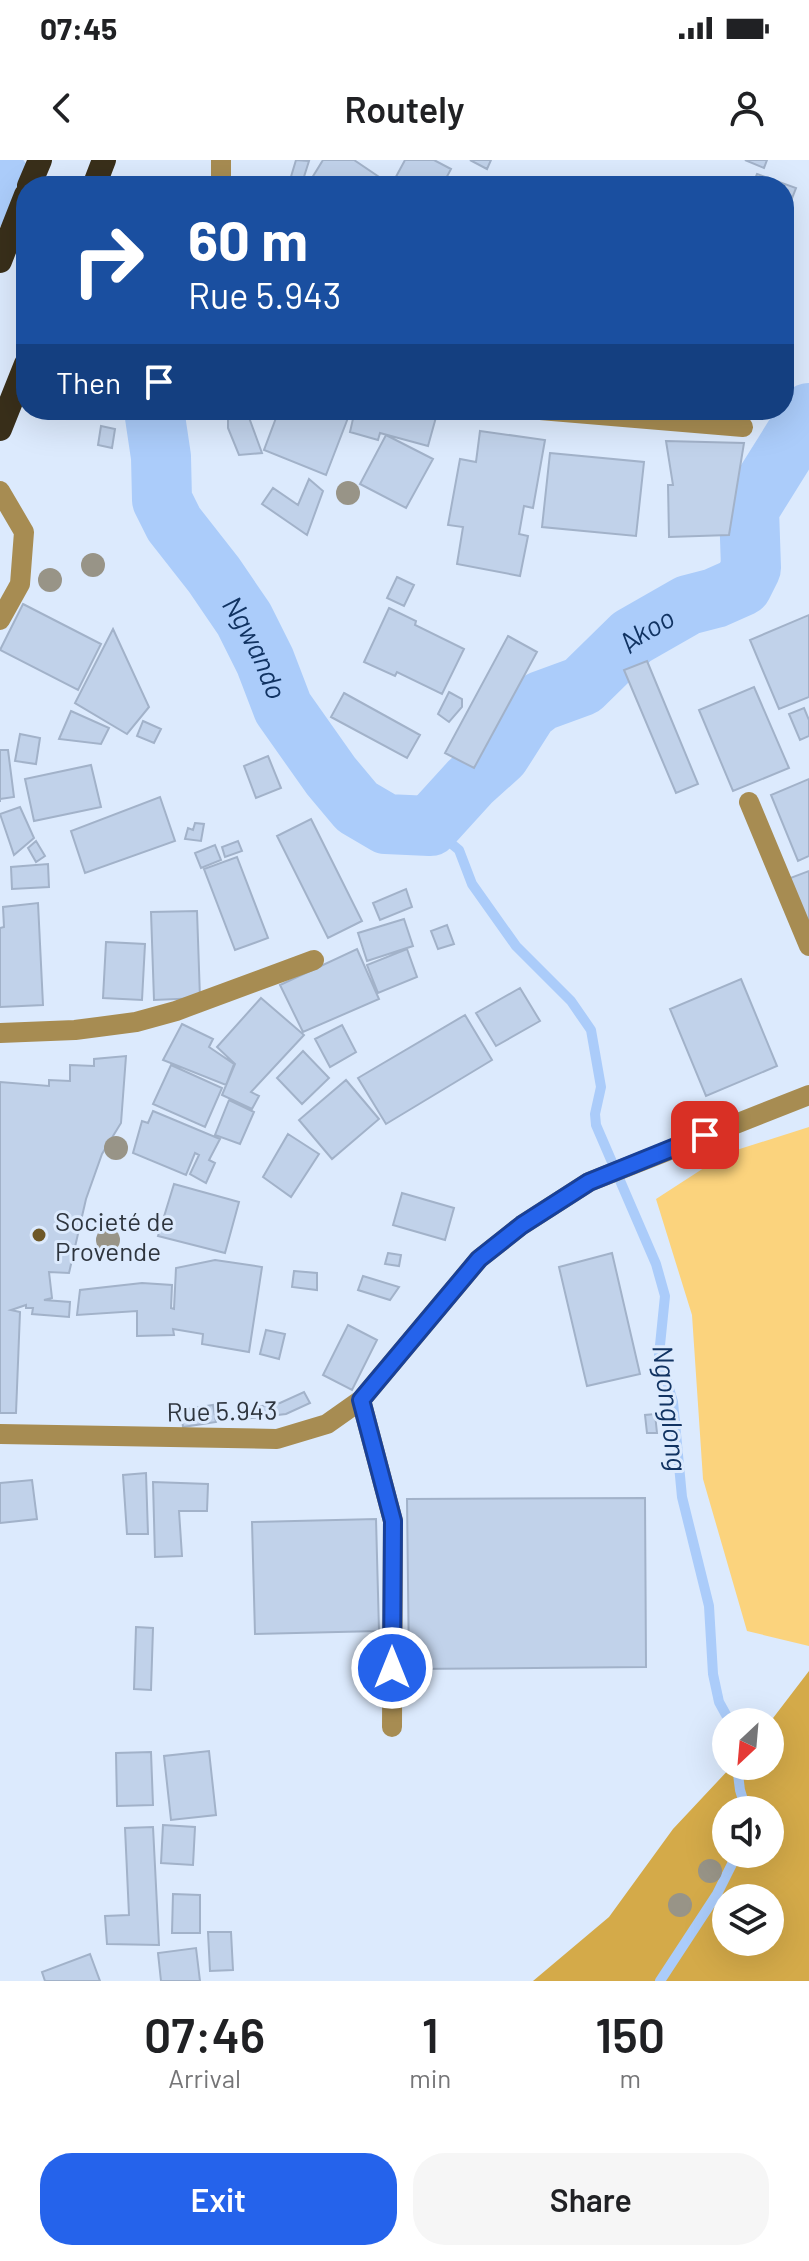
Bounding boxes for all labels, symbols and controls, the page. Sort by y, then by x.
text: 07:45 [40,10,117,46]
icon: back [40,86,84,130]
icon: person [725,86,769,130]
text: Routely [344,87,465,130]
text: 60 m [188,205,308,272]
icon: right [56,208,160,312]
text: Rue 5.943 [188,273,341,316]
icon: arrive [137,360,181,404]
text: Then [56,364,121,400]
water label: Ngwando [216,589,295,704]
water label: Akoo [610,600,680,659]
pin [671,1101,739,1169]
icon: arrive [683,1113,727,1157]
place label: Societé de Provende [55,1205,174,1266]
marker: Societé de Provende [30,1226,48,1244]
water label: Ngonglong [646,1343,696,1473]
street label: Rue 5.943 [166,1394,278,1426]
position arrow [350,1626,434,1710]
north arrow [712,1708,784,1780]
map controls [712,1708,784,1956]
button: sound [712,1796,784,1868]
button: layers [712,1884,784,1956]
text: 07:46 [144,2005,265,2063]
text: 1 [422,2005,439,2063]
text: 150 [595,2005,665,2063]
text: Arrival [168,2062,241,2093]
text: min [409,2062,451,2093]
text: m [619,2062,641,2093]
button: Exit [40,2153,397,2245]
button: Share [413,2153,769,2245]

